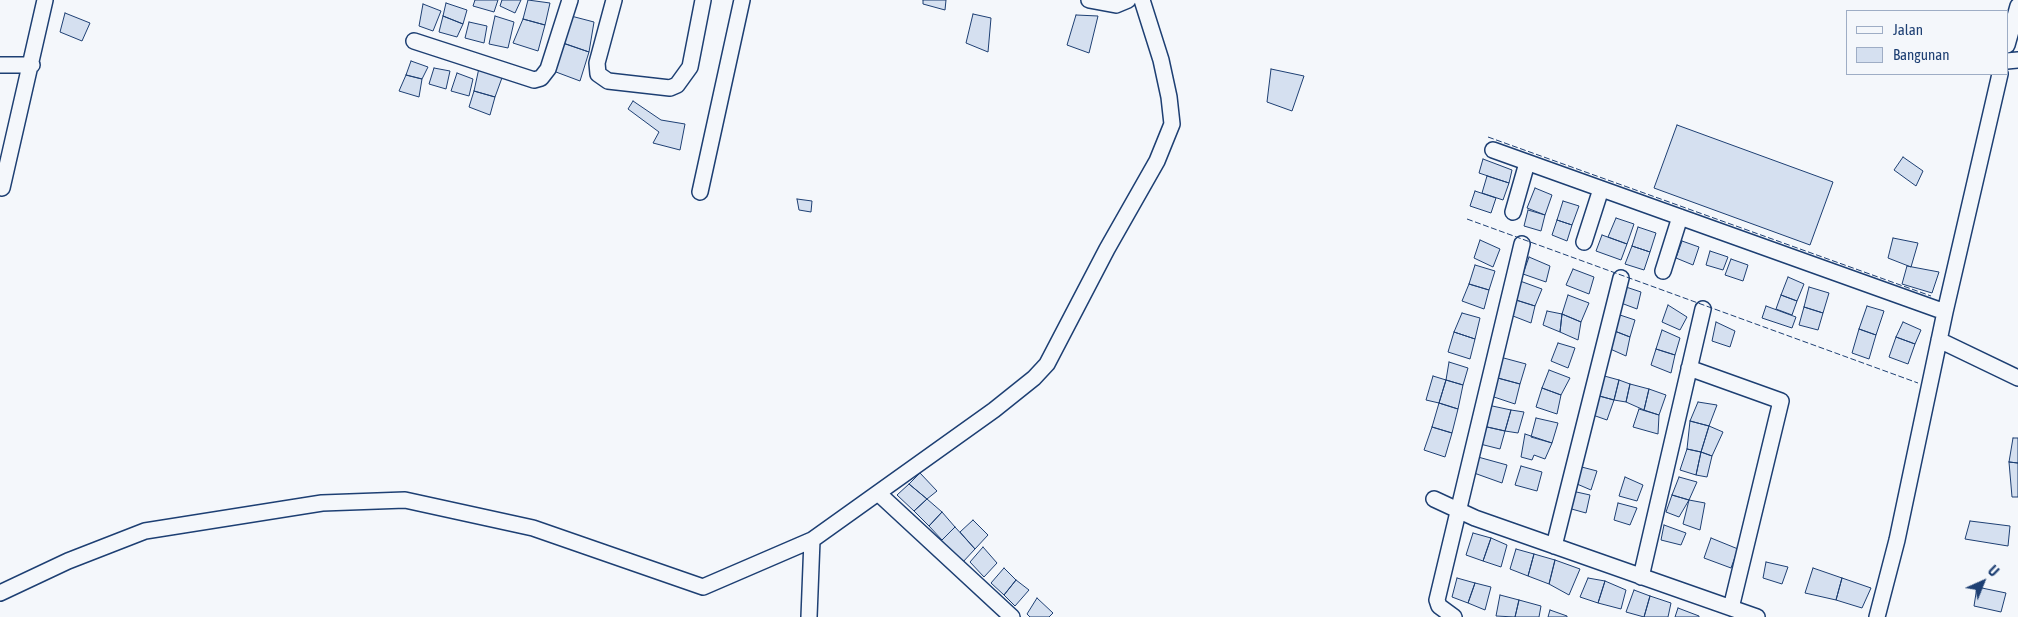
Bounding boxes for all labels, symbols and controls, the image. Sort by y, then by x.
legend [1846,10,2008,75]
text: Jalan [1893,21,1923,38]
text: Bangunan [1893,46,1950,63]
north arrow [1958,557,2008,607]
text: U [1985,563,2002,580]

